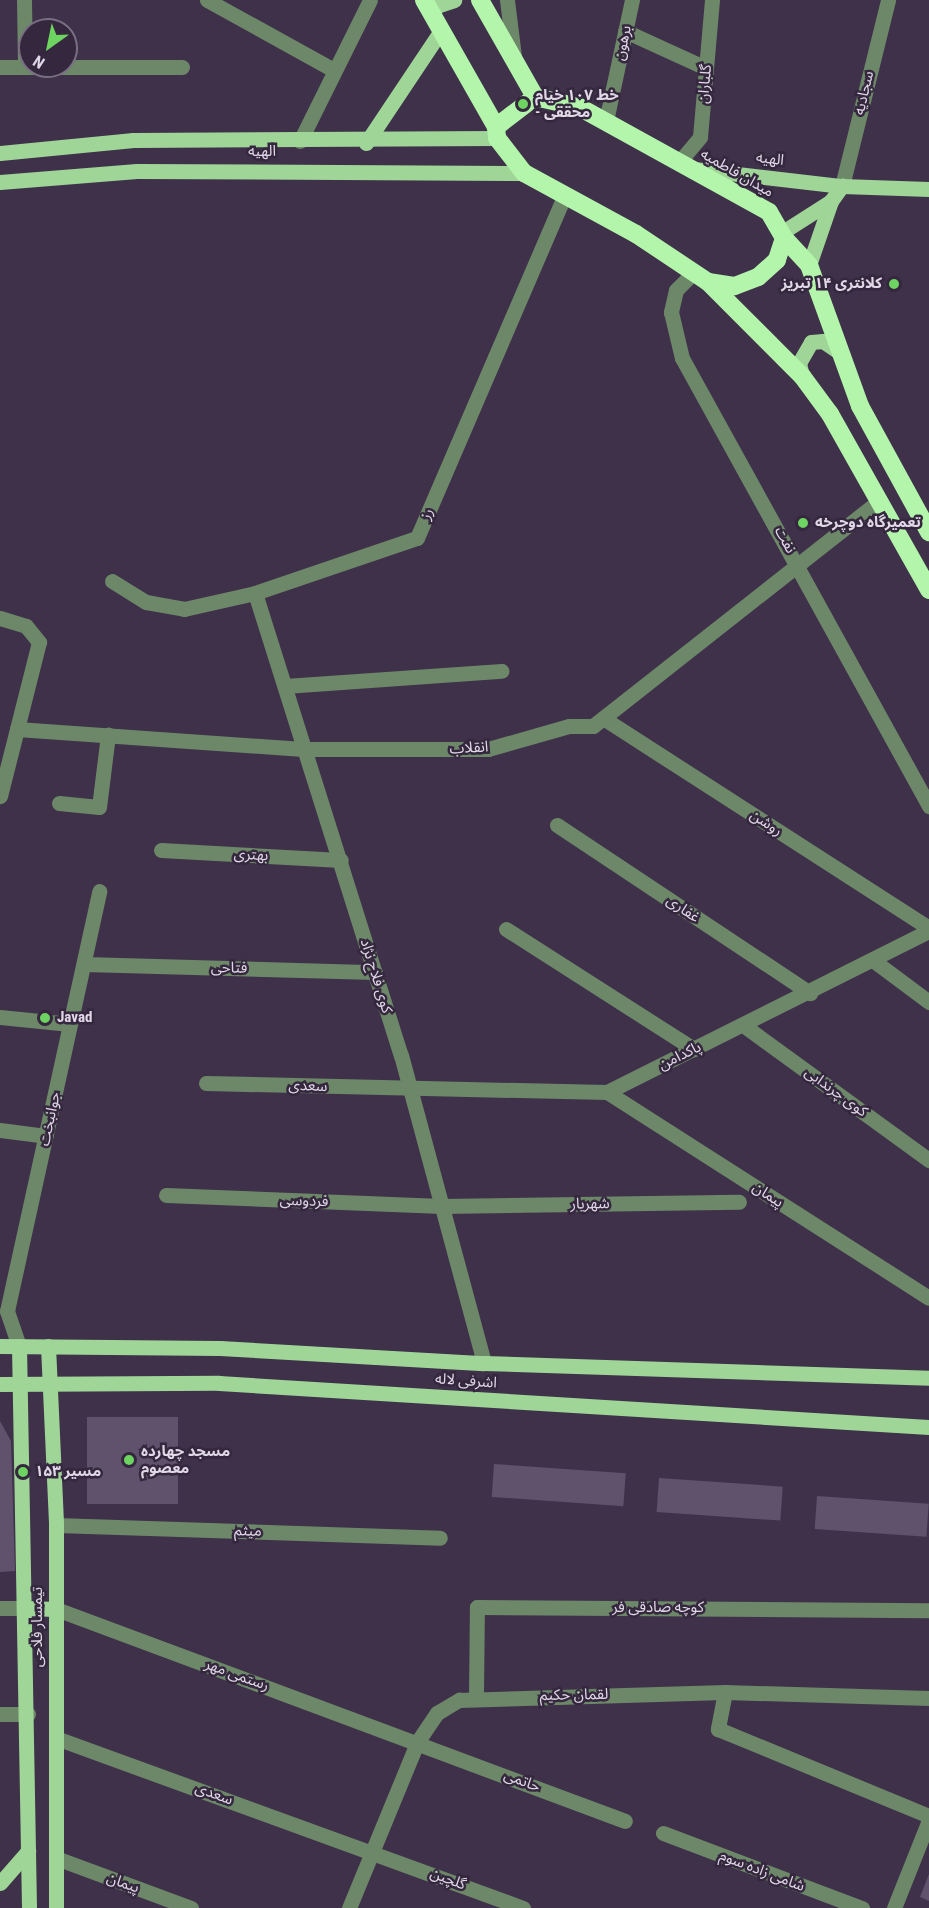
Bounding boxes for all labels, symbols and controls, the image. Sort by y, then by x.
north arrow [18,18,78,78]
street label: برهون [611,24,635,62]
text: N [30,51,48,72]
street label: گلباران [694,64,716,104]
street label: سجادیه [850,69,878,117]
place label: خط ۱۰۷ خیام - محققی [535,86,619,121]
marker: خط ۱۰۷ خیام - محققی [516,97,530,111]
street label: الهیه [248,143,276,161]
street label: میدان فاطمیه [697,145,777,201]
street label: الهیه [755,148,785,170]
place label: کلانتری ۱۴ تبریز [781,275,882,293]
marker: کلانتری ۱۴ تبریز [887,277,901,291]
street label: رز [417,505,437,523]
place label: تعمیرگاه دوچرخه [815,514,921,532]
marker: تعمیرگاه دوچرخه [796,516,810,530]
street label: نفت [770,523,800,557]
street label: انقلاب [449,738,489,758]
street label: روشن [746,806,786,840]
street label: بهتری [233,845,269,865]
street label: غفاری [663,891,703,927]
street label: کوی فلاح نژاد [356,936,396,1016]
street label: فتاحی [211,959,247,977]
place label: Javad [57,1009,92,1027]
marker: Javad [38,1011,52,1025]
street label: پاکدامن [656,1038,704,1074]
street label: کوی چرندابی [801,1063,871,1121]
street label: سعدی [288,1076,328,1096]
street label: جوانبخت [36,1090,64,1148]
street label: پیمان [749,1178,787,1212]
street label: فردوسی [279,1191,329,1211]
street label: شهریار [570,1195,610,1213]
street label: اشرفی لاله [434,1370,498,1392]
place label: مسجد چهارده معصوم [141,1442,230,1477]
marker: مسجد چهارده معصوم [122,1453,136,1467]
place label: مسیر ۱۵۳ [35,1463,101,1481]
marker: مسیر ۱۵۳ [16,1465,30,1479]
street label: میثم [234,1522,262,1540]
street label: تیمسار فلاحی [29,1587,47,1667]
street label: کوچه صادقی فر [612,1599,704,1617]
street label: رستمی مهر [202,1655,272,1695]
street label: لقمان حکیم [540,1685,608,1705]
street label: حاتمی [501,1766,543,1796]
street label: سعدی [193,1779,235,1809]
street label: شامی زاده سوم [717,1846,807,1896]
street label: گلچین [428,1864,468,1894]
street label: پیمان [104,1869,142,1897]

